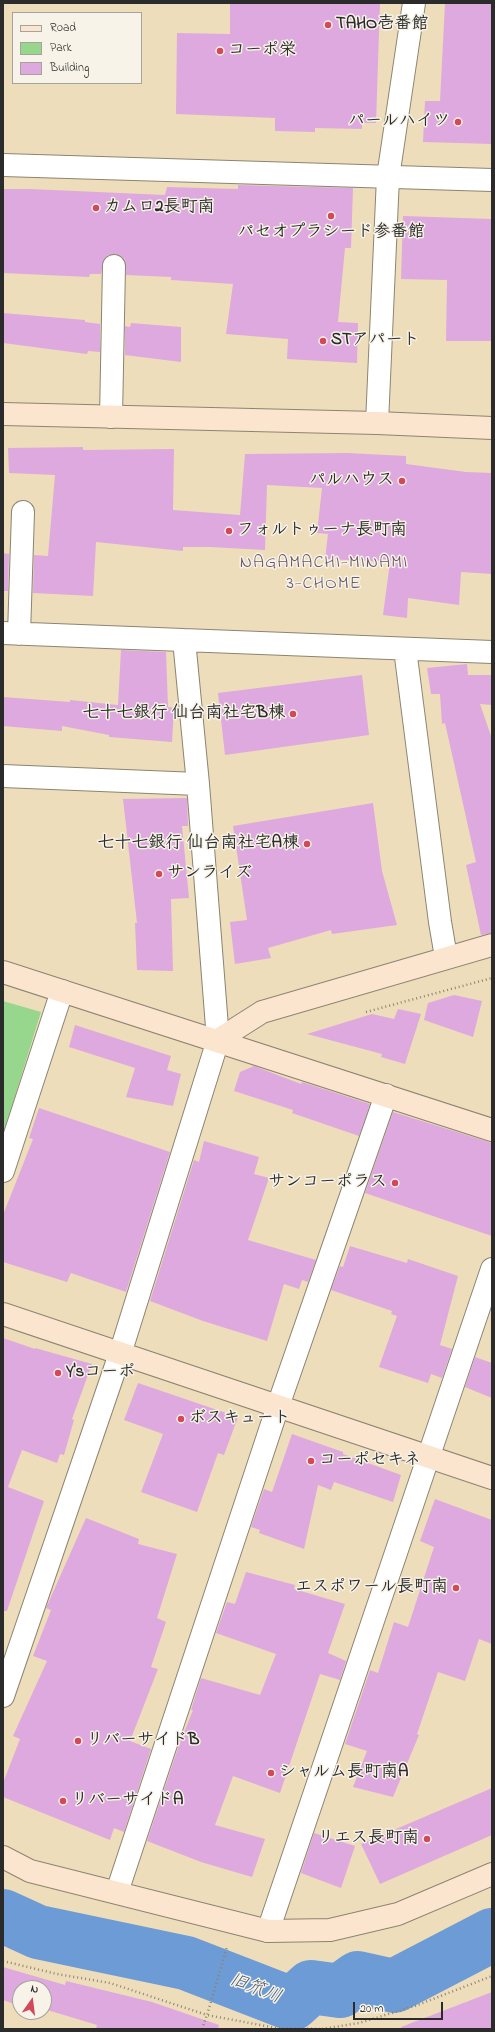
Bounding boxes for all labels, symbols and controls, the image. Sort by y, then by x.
legend [12,12,142,84]
place label: TAHO壱番館 [336,15,428,35]
text: Road [50,19,76,37]
marker: TAHO壱番館 [323,20,333,30]
text: Park [50,39,72,57]
place label: コーポ栄 [228,41,296,61]
marker: コーポ栄 [215,46,225,56]
text: Building [50,59,89,77]
place label: パールハイツ [348,112,450,132]
marker: パールハイツ [453,117,463,127]
place label: カムロ2長町南 [104,198,214,218]
marker: カムロ2長町南 [91,203,101,213]
marker: パセオプラシード参番館 [326,211,336,221]
place label: パセオプラシード参番館 [238,223,424,243]
place label: STアパート [331,331,420,351]
marker: STアパート [318,336,328,346]
place label: パルハウス [309,471,394,491]
marker: パルハウス [397,476,407,486]
place label: フォルトゥーナ長町南 [237,521,407,541]
marker: フォルトゥーナ長町南 [224,526,234,536]
district label: NAGAMACHI-MINAMI 3-CHOME [240,553,408,596]
place label: 七十七銀行 仙台南社宅B棟 [82,704,285,724]
marker: 七十七銀行 仙台南社宅B棟 [288,709,298,719]
place label: 七十七銀行 仙台南社宅A棟 [97,834,299,854]
marker: 七十七銀行 仙台南社宅A棟 [302,839,312,849]
place label: サンライズ [167,864,252,884]
marker: サンライズ [154,869,164,879]
place label: サンコーポラス [268,1173,387,1193]
marker: サンコーポラス [390,1178,400,1188]
place label: Y'sコーポ [66,1363,135,1383]
marker: Y'sコーポ [53,1368,63,1378]
place label: ボスキュート [189,1409,291,1429]
marker: ボスキュート [176,1414,186,1424]
place label: コーポセキネ [319,1451,421,1471]
marker: コーポセキネ [306,1456,316,1466]
place label: エスポワール長町南 [295,1578,448,1598]
marker: エスポワール長町南 [451,1583,461,1593]
place label: リバーサイドB [86,1731,199,1751]
marker: リバーサイドB [73,1736,83,1746]
place label: シャルム長町南A [279,1763,408,1783]
marker: シャルム長町南A [266,1768,276,1778]
place label: リバーサイドA [71,1791,183,1811]
marker: リバーサイドA [58,1796,68,1806]
place label: リエス長町南 [317,1829,419,1849]
marker: リエス長町南 [422,1834,432,1844]
water label: 旧笊川 [226,1970,284,2010]
north arrow [12,1980,52,2020]
text: N [29,1981,40,1998]
scale bar [355,1994,445,2020]
text: 20 m [360,2000,383,2018]

